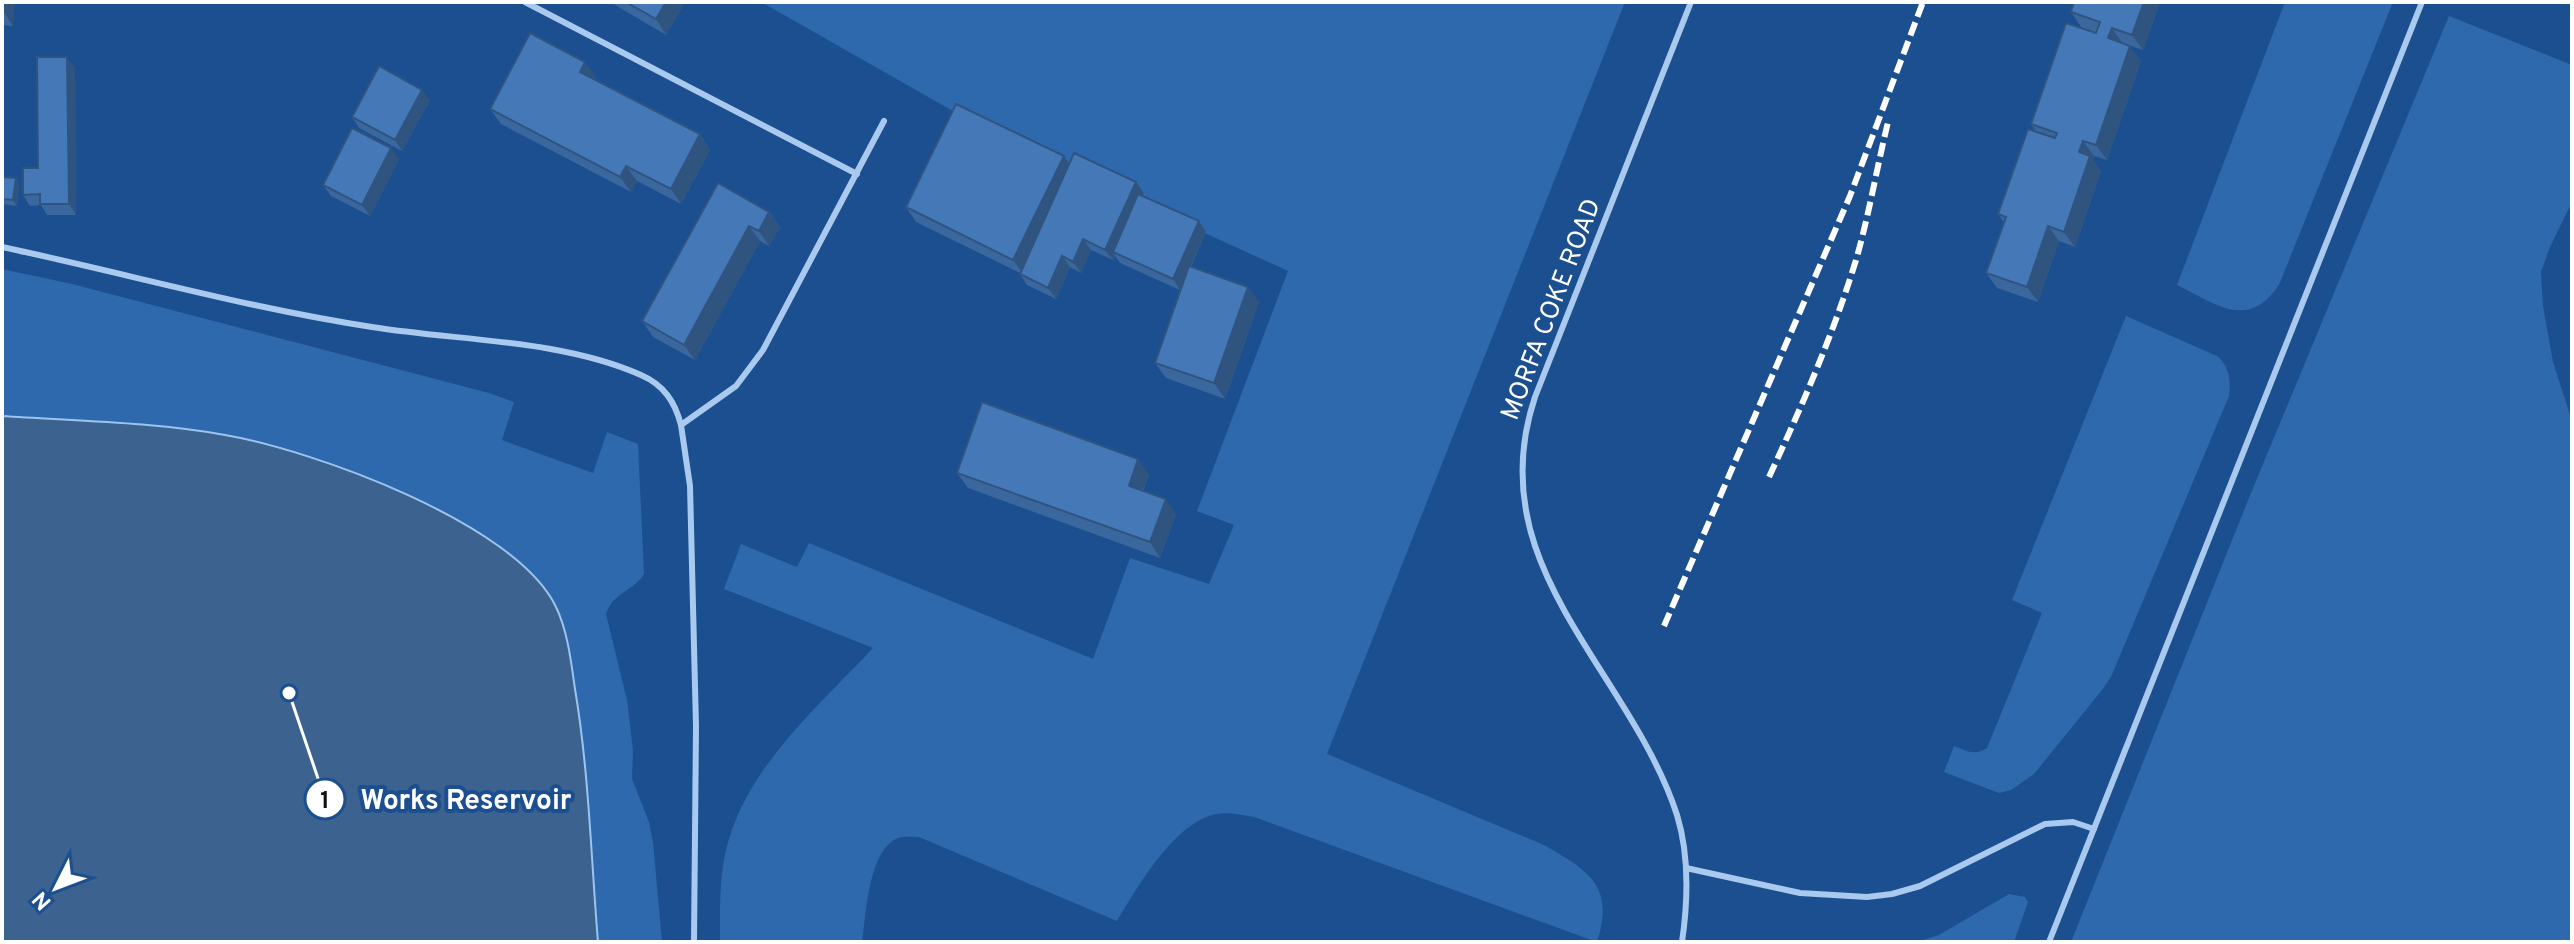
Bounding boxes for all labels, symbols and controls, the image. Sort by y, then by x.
street label: MORFA COKE ROAD [1495,194,1610,425]
callout: Works Reservoir [305,773,588,825]
text: Works Reservoir [360,784,572,820]
text: 1 [320,787,330,817]
north arrow [16,848,96,928]
text: N [28,885,58,915]

